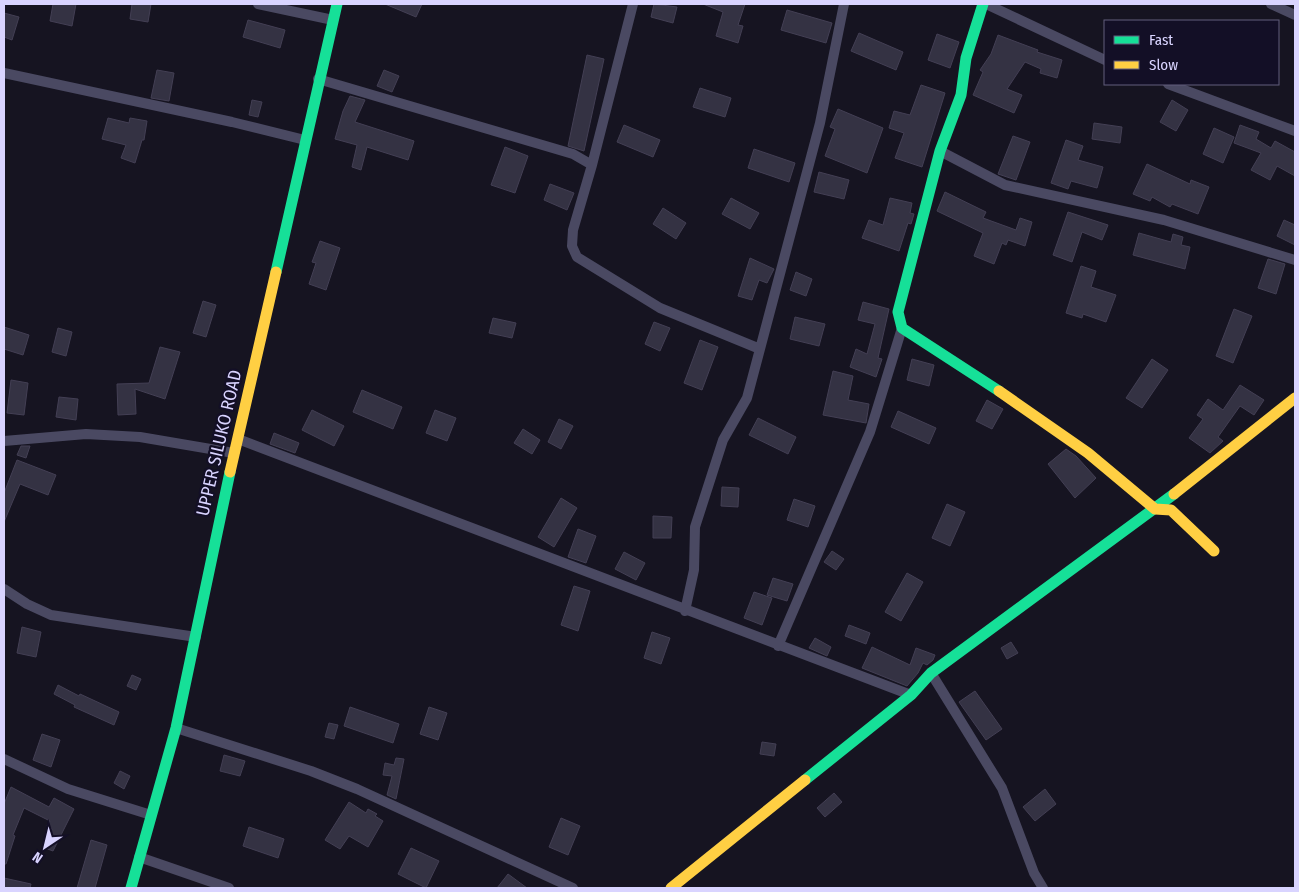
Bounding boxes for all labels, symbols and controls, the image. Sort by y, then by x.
legend [1104,20,1279,85]
text: Fast [1149,31,1173,49]
text: Slow [1149,56,1178,74]
street label: UPPER SILUKO ROAD [192,368,246,518]
north arrow [20,822,70,872]
text: N [30,848,46,867]

